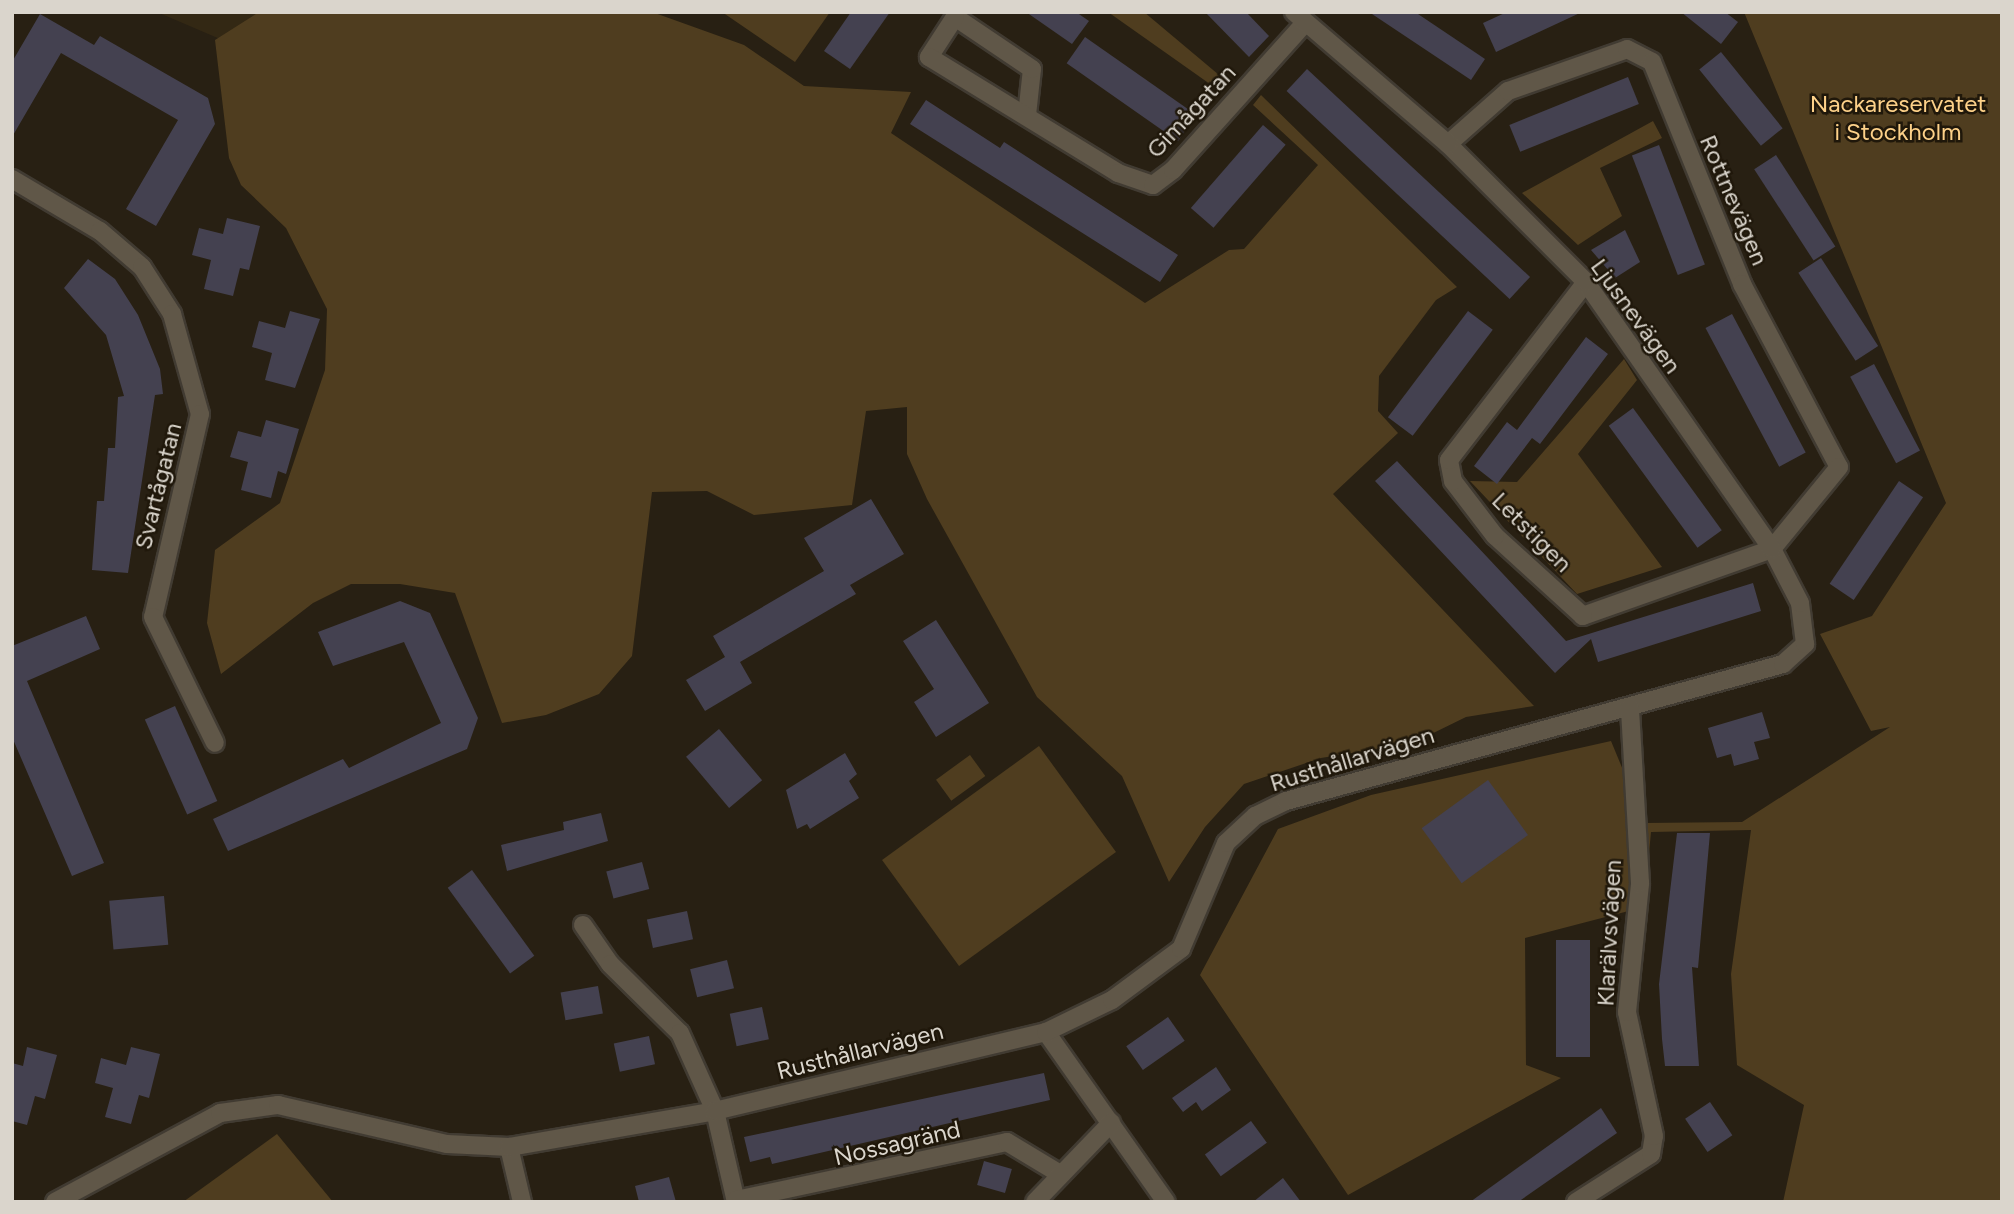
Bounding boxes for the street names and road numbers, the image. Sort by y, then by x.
street label: Gimågatan [1140,58,1242,164]
street label: Rottnevägen [1694,131,1774,269]
street label: Ljusnevägen [1585,253,1687,379]
street label: Svartågatan [128,420,188,552]
street label: Letstigen [1486,486,1578,578]
street label: Rusthållarvägen [1266,720,1438,798]
street label: Klarälvsvägen [1591,859,1627,1007]
street label: Rusthållarvägen [774,1016,946,1086]
street label: Nossagränd [831,1114,963,1172]

